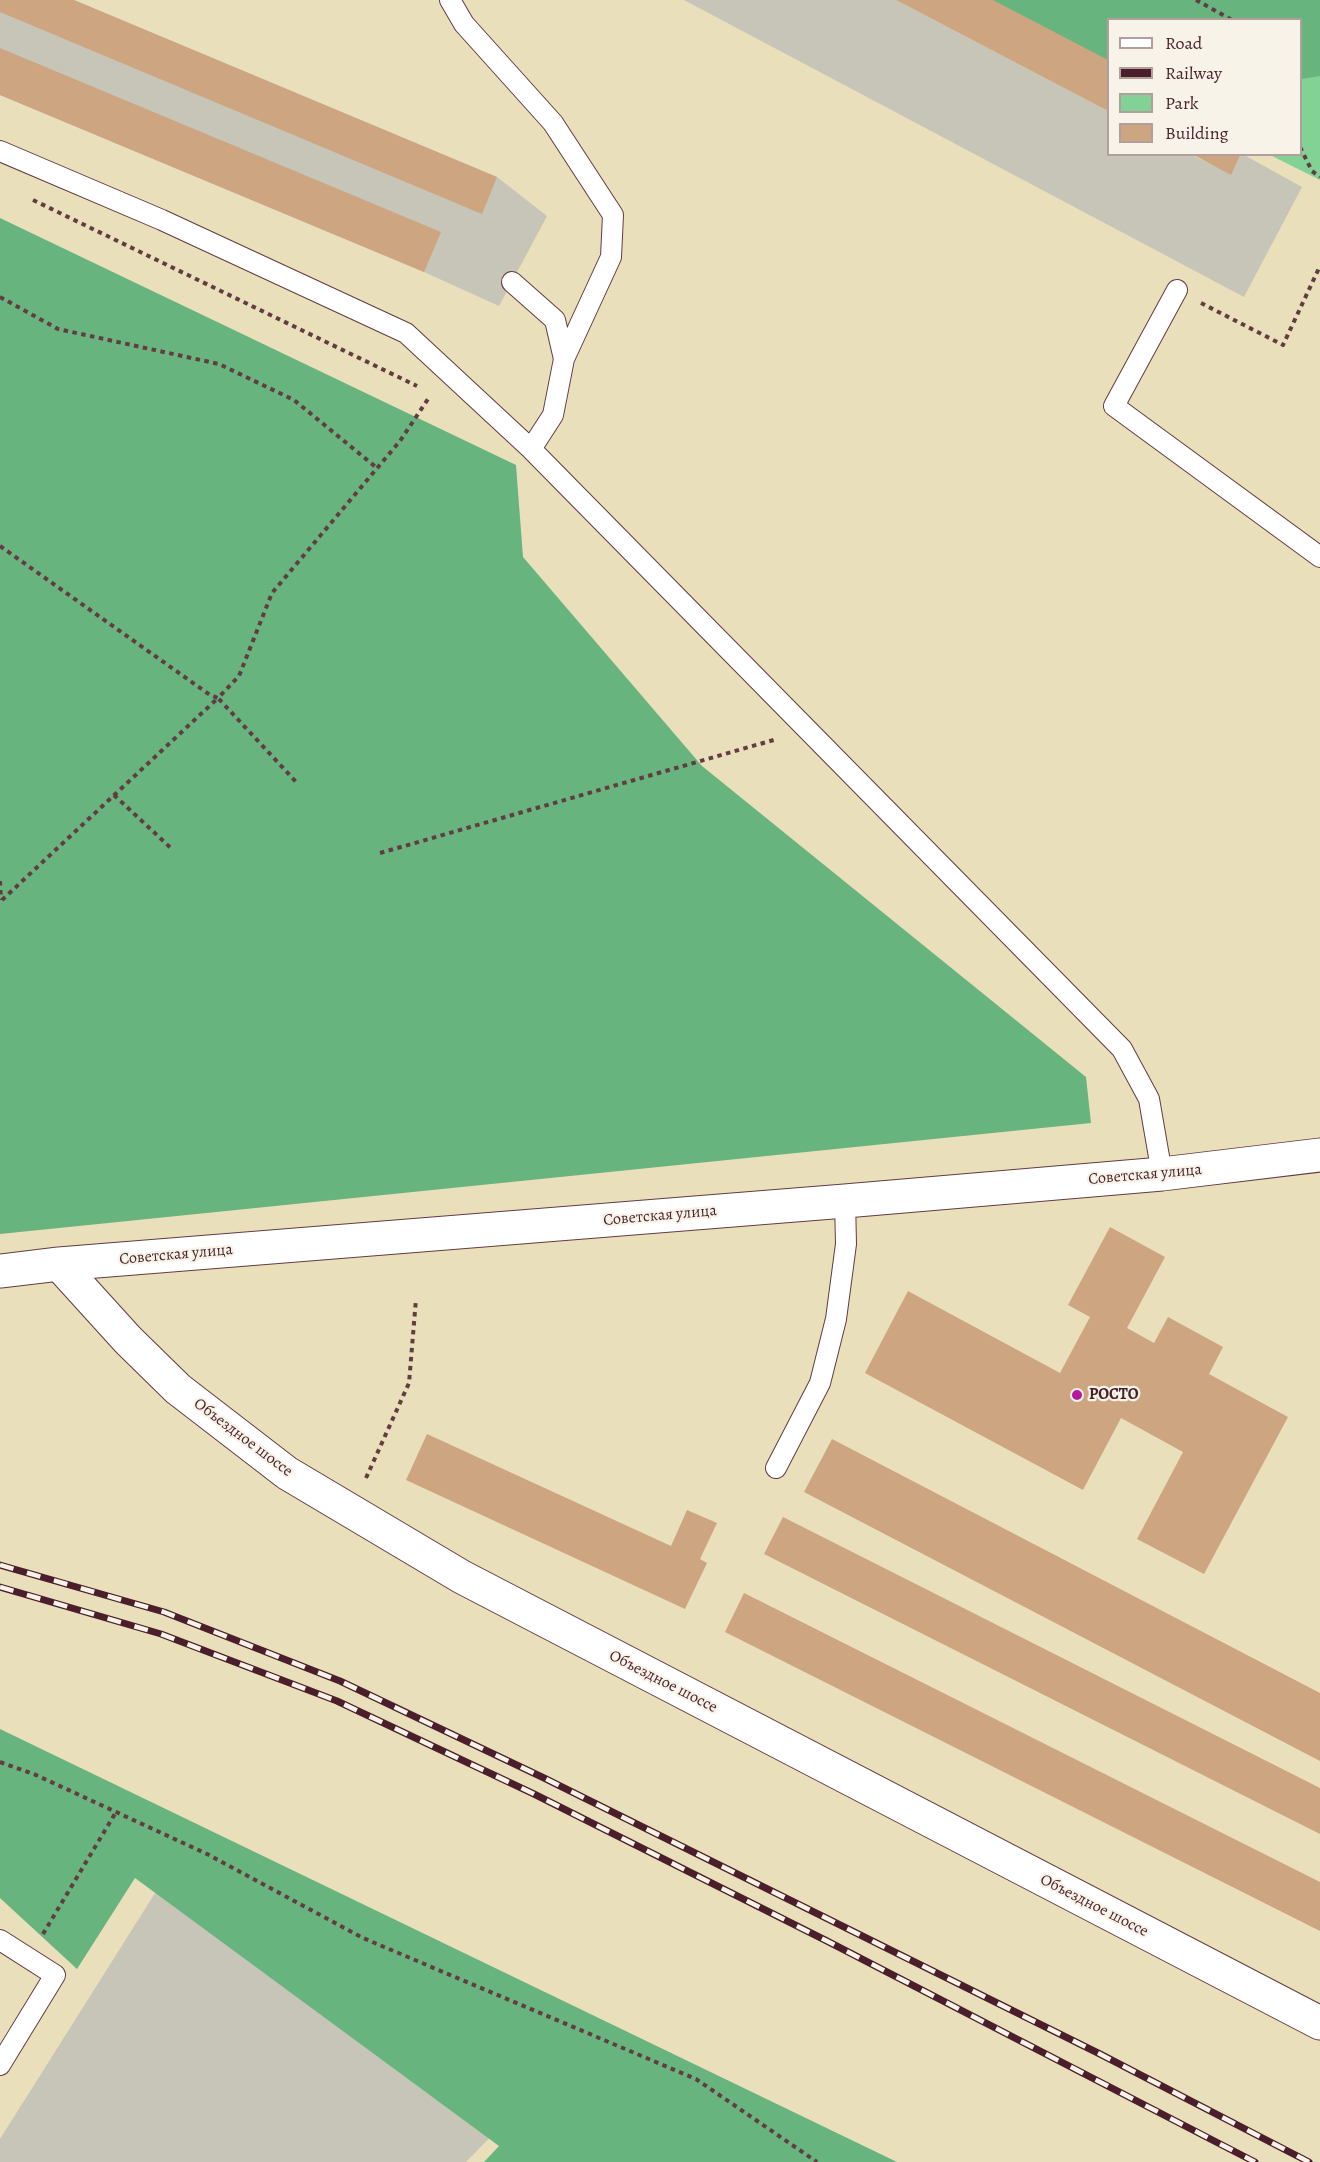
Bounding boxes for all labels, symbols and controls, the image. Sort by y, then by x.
legend [1107,18,1302,156]
text: Road [1165,31,1202,55]
text: Railway [1165,61,1222,85]
text: Park [1165,91,1199,115]
text: Building [1165,121,1229,145]
street label: Советская улица [1087,1160,1203,1190]
street label: Советская улица [602,1201,718,1231]
street label: Советская улица [118,1240,234,1270]
place label: РОСТО [1089,1385,1139,1405]
marker: РОСТО [1070,1388,1084,1402]
street label: Объездное шоссе [190,1395,296,1481]
street label: Объездное шоссе [606,1646,720,1718]
street label: Объездное шоссе [1037,1870,1151,1942]

